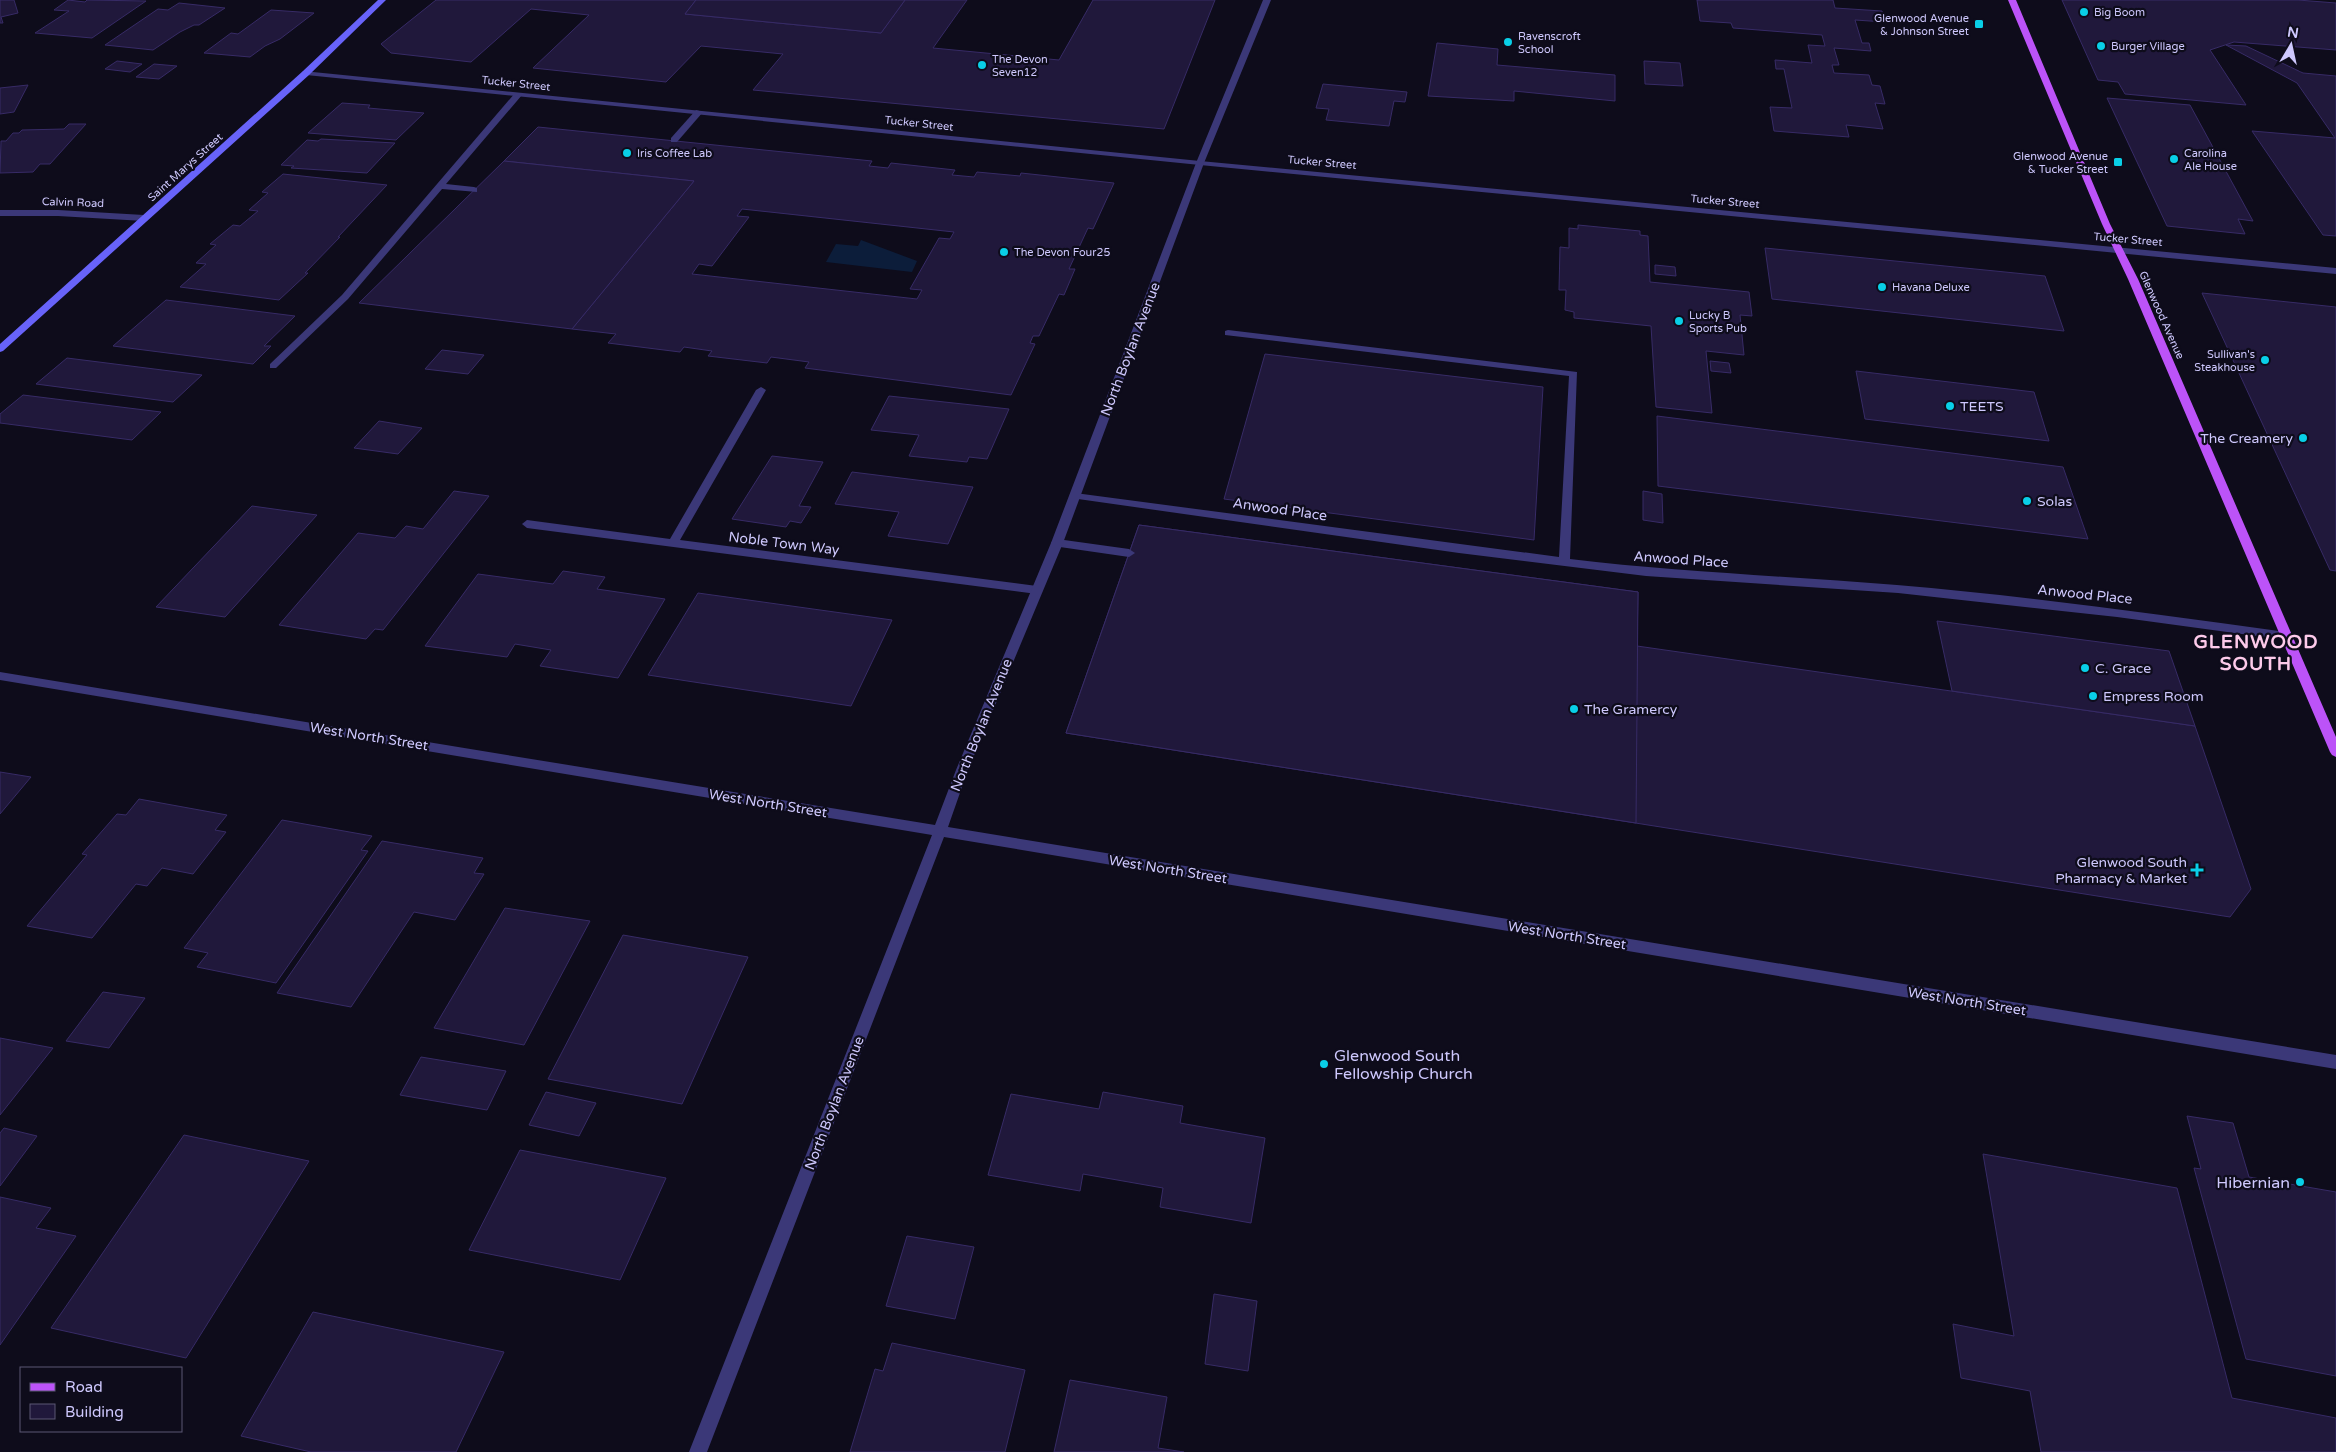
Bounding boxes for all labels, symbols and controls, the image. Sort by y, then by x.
marker: Big Boom [2078,6,2090,18]
place label: Big Boom [2094,6,2145,19]
place label: Glenwood Avenue & Johnson Street [1874,12,1969,38]
marker: Glenwood Avenue & Johnson Street [1973,18,1985,30]
north arrow [2266,20,2316,70]
text: N [2286,23,2300,42]
place label: Ravenscroft School [1518,30,1581,56]
marker: Ravenscroft School [1502,36,1514,48]
marker: Burger Village [2095,40,2107,52]
place label: Burger Village [2111,40,2185,53]
place label: The Devon Seven12 [992,53,1048,79]
marker: The Devon Seven12 [976,59,988,71]
street label: Tucker Street [481,73,551,94]
street label: Tucker Street [884,113,954,134]
street label: Saint Marys Street [145,130,225,204]
marker: Iris Coffee Lab [621,147,633,159]
place label: Iris Coffee Lab [637,147,712,160]
place label: Carolina Ale House [2184,147,2237,173]
place label: Glenwood Avenue & Tucker Street [2013,150,2108,176]
street label: Tucker Street [1287,153,1357,172]
marker: Carolina Ale House [2168,153,2180,165]
marker: Glenwood Avenue & Tucker Street [2112,156,2124,168]
street label: Tucker Street [1690,192,1760,211]
street label: Calvin Road [42,195,104,210]
street label: Tucker Street [2093,230,2163,249]
marker: The Devon Four25 [998,246,1010,258]
place label: The Devon Four25 [1014,246,1110,259]
street label: Glenwood Avenue [2136,269,2187,361]
street label: North Boylan Avenue [1097,280,1164,418]
marker: Havana Deluxe [1876,281,1888,293]
place label: Havana Deluxe [1892,281,1970,294]
place label: Lucky B Sports Pub [1689,309,1747,335]
marker: Lucky B Sports Pub [1673,315,1685,327]
place label: Sullivan's Steakhouse [2194,348,2255,374]
marker: Sullivan's Steakhouse [2259,354,2271,366]
place label: TEETS [1960,398,2004,415]
marker: TEETS [1944,400,1956,412]
place label: The Creamery [2200,430,2293,447]
marker: The Creamery [2297,432,2309,444]
place label: Solas [2037,493,2072,510]
street label: Anwood Place [1232,494,1328,525]
marker: Solas [2021,495,2033,507]
street label: Noble Town Way [728,528,841,559]
street label: Anwood Place [1633,548,1729,571]
street label: Anwood Place [2037,581,2133,608]
district label: GLENWOOD SOUTH [2193,631,2319,675]
street label: North Boylan Avenue [947,656,1016,794]
place label: C. Grace [2095,660,2151,677]
marker: C. Grace [2079,662,2091,674]
place label: Empress Room [2103,688,2204,705]
marker: Empress Room [2087,690,2099,702]
place label: The Gramercy [1584,701,1678,718]
marker: The Gramercy [1568,703,1580,715]
street label: West North Street [309,719,430,754]
street label: West North Street [708,786,829,821]
street label: West North Street [1108,852,1229,887]
place label: Glenwood South Pharmacy & Market [2055,854,2188,887]
marker: Glenwood South Pharmacy & Market [2191,864,2203,876]
street label: West North Street [1507,918,1628,953]
street label: West North Street [1907,984,2028,1019]
street label: North Boylan Avenue [801,1034,868,1172]
place label: Glenwood South Fellowship Church [1334,1046,1473,1084]
marker: Glenwood South Fellowship Church [1318,1058,1330,1070]
place label: Hibernian [2216,1173,2290,1193]
marker: Hibernian [2294,1176,2306,1188]
legend [20,1367,182,1432]
text: Road [65,1378,103,1396]
text: Building [65,1403,124,1421]

